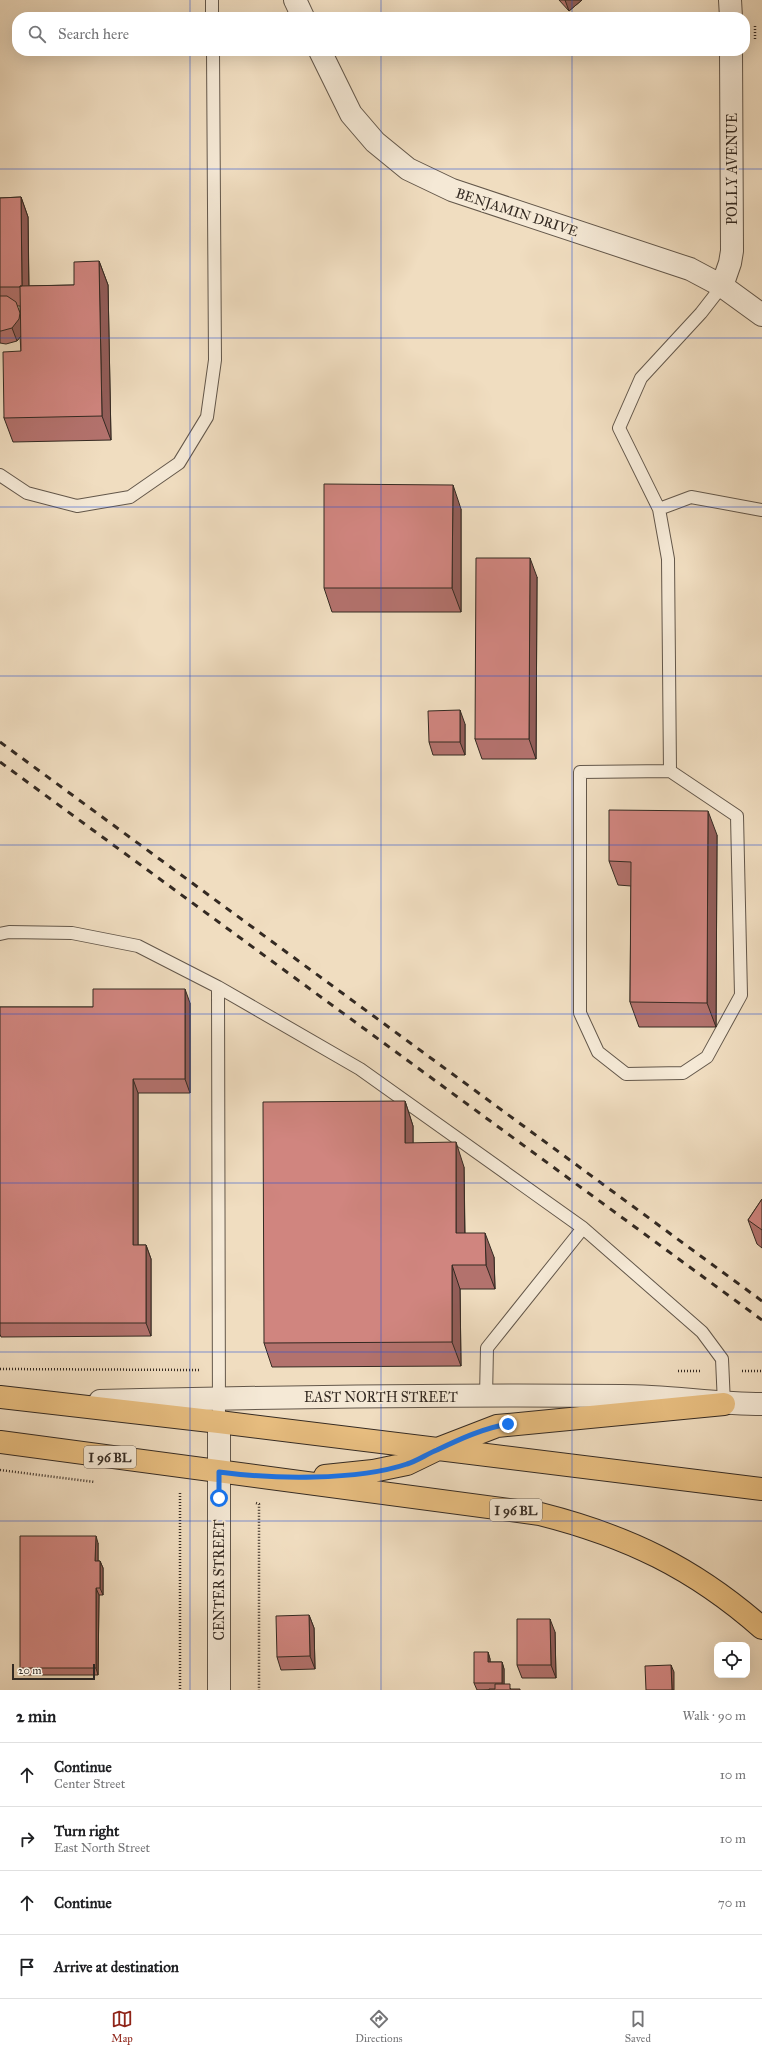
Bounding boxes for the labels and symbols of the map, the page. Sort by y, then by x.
street label: POLLY AVENUE [724,113,741,225]
street label: BENJAMIN DRIVE [453,185,580,241]
street label: EAST NORTH STREET [304,1389,458,1406]
route end [499,1415,517,1433]
road number: I 96 BL [84,1446,136,1468]
route start [210,1489,228,1507]
road number: I 96 BL [490,1499,542,1521]
street label: CENTER STREET [211,1519,228,1641]
scale bar [12,1662,95,1681]

